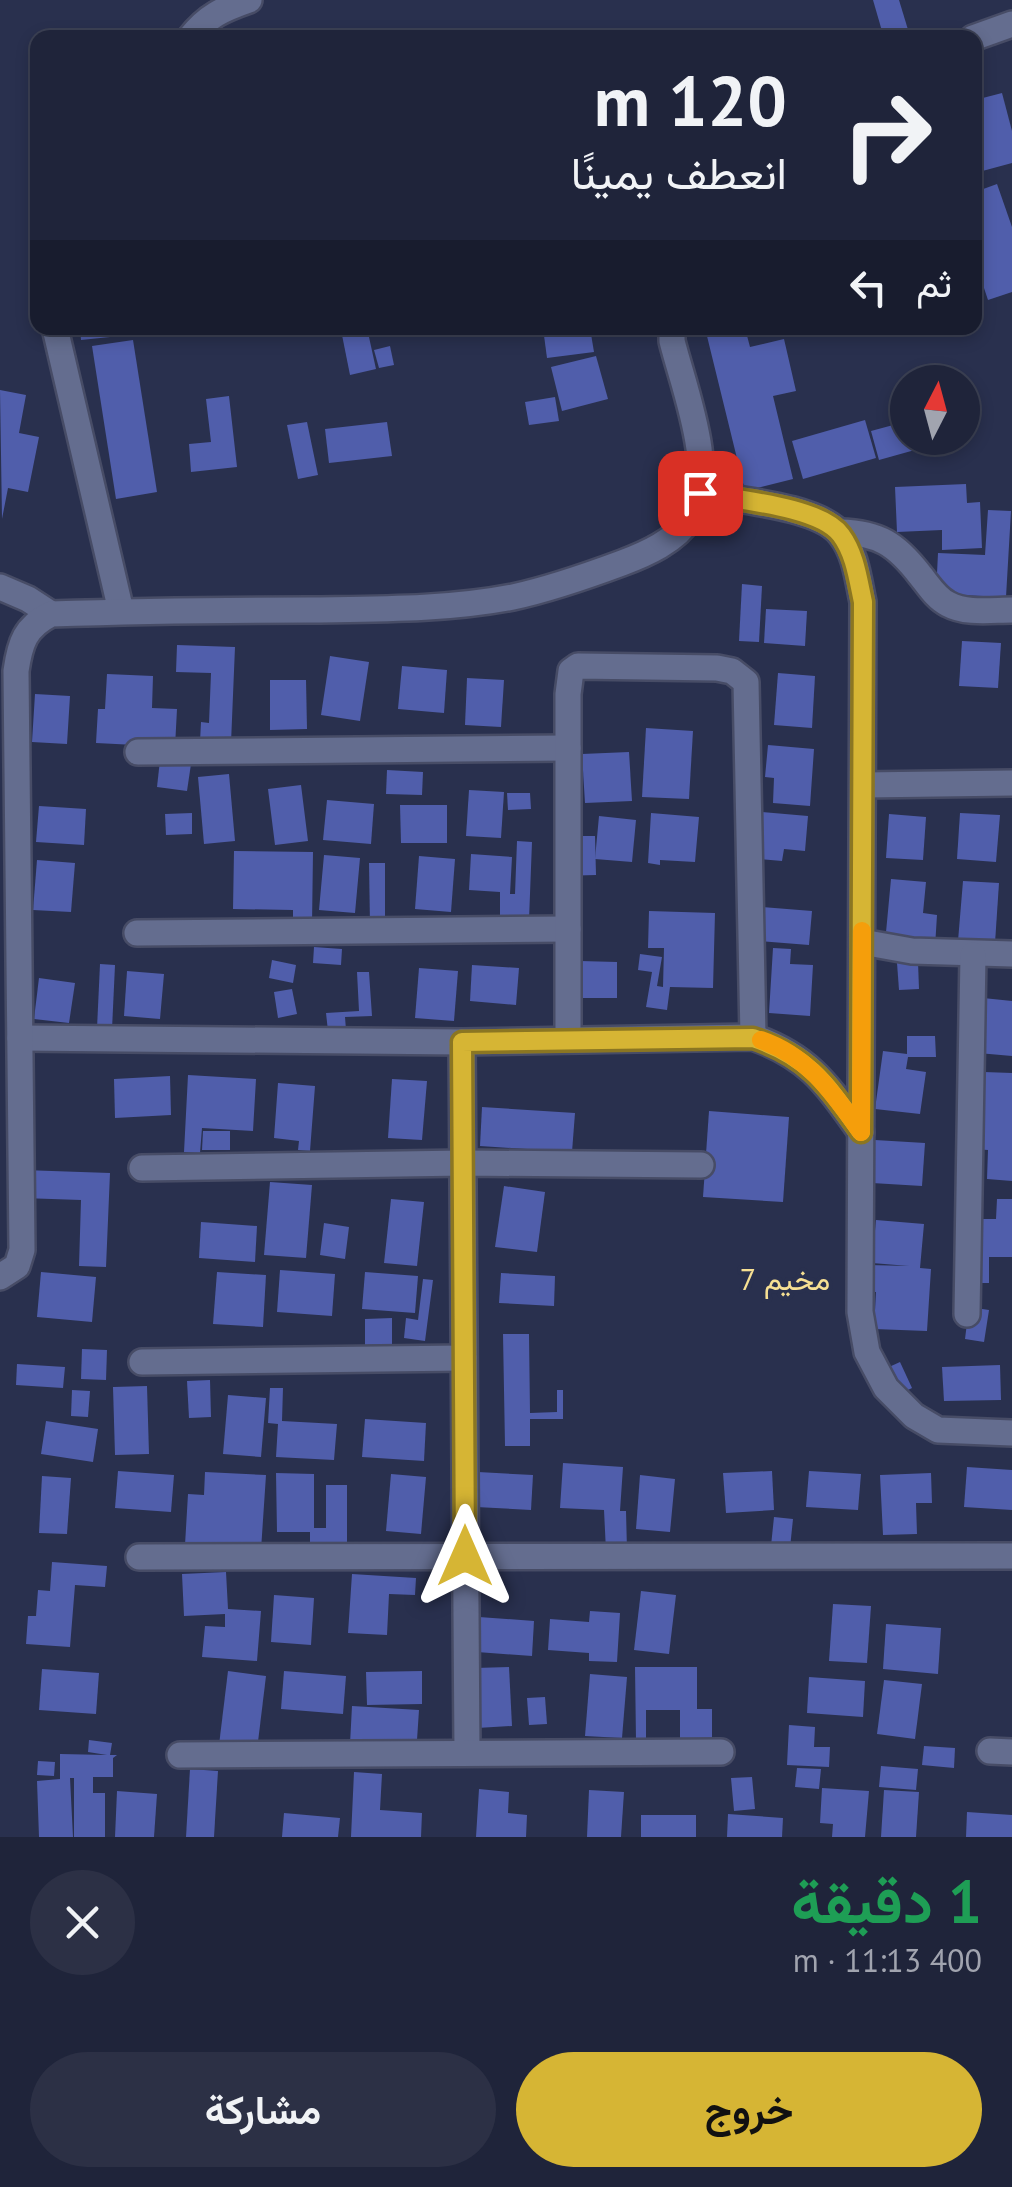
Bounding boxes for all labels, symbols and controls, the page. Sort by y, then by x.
text: 120 m [594,55,787,145]
icon: right [822,70,952,200]
text: انعطف يمينًا [571,143,787,201]
text: ثم [916,258,952,307]
icon: left [841,260,896,315]
north arrow [890,365,980,455]
map controls [890,365,980,455]
pin [658,451,743,536]
icon: arrive [673,466,728,521]
district label: مخيم 7 [740,1259,830,1299]
position arrow [413,1504,517,1608]
text: 1 دقيقة [791,1862,982,1940]
button: close [30,1870,135,1975]
text: 400 m · 11:13 [793,1939,982,1981]
button: مشاركة [30,2052,496,2167]
button: خروج [516,2052,982,2167]

